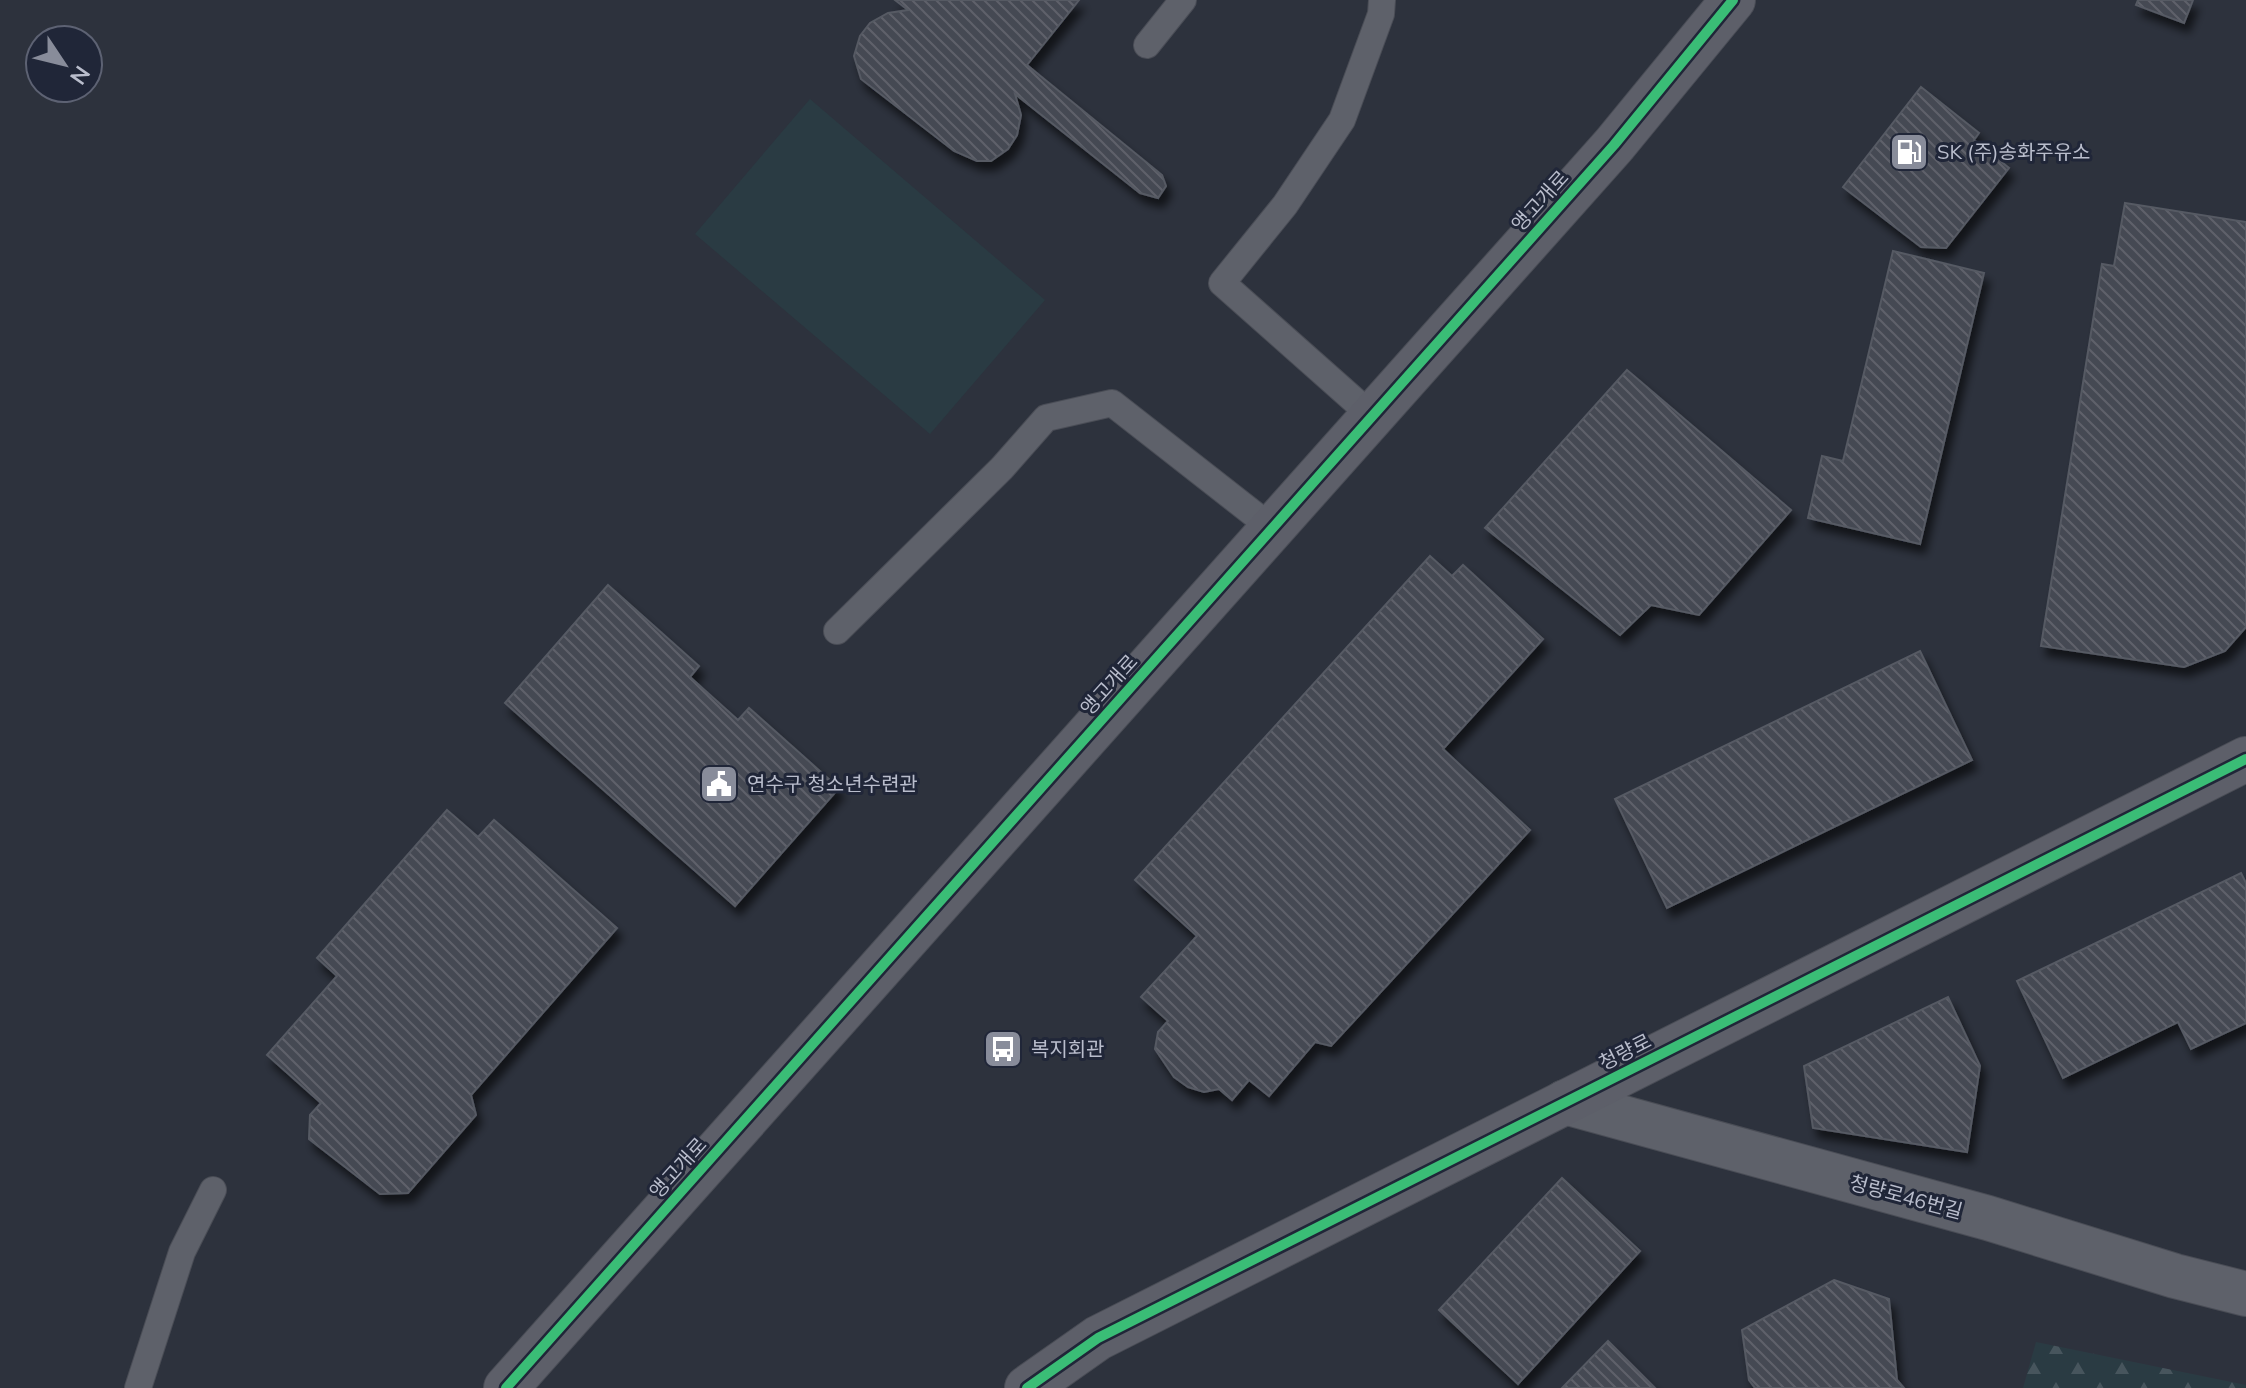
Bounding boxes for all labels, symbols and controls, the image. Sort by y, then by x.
north arrow [24,24,104,104]
text: N [64,61,97,90]
fuel station icon: SK (주)송화주유소 [1888,131,1930,173]
place label: SK (주)송화주유소 [1937,139,2090,164]
street label: 앵고개로 [1506,165,1574,236]
street label: 앵고개로 [1075,649,1143,720]
public building icon: 연수구 청소년수련관 [698,763,740,805]
place label: 연수구 청소년수련관 [747,771,918,796]
bus stop icon: 복지회관 [982,1028,1024,1070]
street label: 청량로 [1595,1028,1655,1075]
place label: 복지회관 [1031,1036,1105,1061]
street label: 앵고개로 [644,1132,712,1203]
street label: 청량로46번길 [1847,1169,1965,1224]

